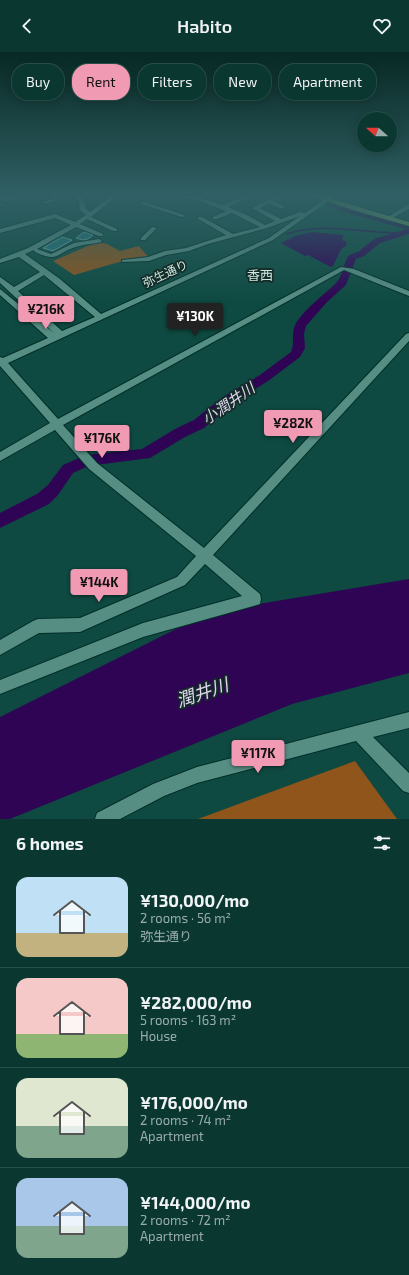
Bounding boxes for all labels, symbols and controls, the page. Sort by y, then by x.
icon: back [16,15,38,37]
text: Habito [177,15,232,37]
icon: heart [371,15,393,37]
chip: Buy [12,64,64,100]
chip: Rent [72,64,130,100]
chip: Filters [138,64,206,100]
chip: New [214,64,271,100]
chip: Apartment [279,64,376,100]
north arrow [357,112,397,152]
map controls [357,112,397,152]
street label: 弥生通り [140,257,190,289]
district label: 香西 [247,267,273,283]
pin: ¥216K [18,296,74,330]
text: ¥216K [27,301,65,317]
pin: ¥130K [167,303,223,337]
text: ¥130K [176,308,214,324]
water label: 小潤井川 [198,377,259,428]
pin: ¥282K [265,410,321,444]
text: ¥282K [273,415,313,431]
pin: ¥176K [74,425,130,459]
text: ¥176K [83,430,121,446]
pin: ¥144K [71,569,127,603]
text: ¥144K [79,574,119,590]
water label: 潤井川 [173,672,233,711]
pin: ¥117K [230,740,286,774]
text: ¥117K [241,745,275,761]
icon: filters [371,832,393,854]
text: 6 homes [16,833,84,853]
text: ¥130,000/mo [140,890,249,910]
icon: home [48,893,96,941]
text: 2 rooms · 56 m² [140,910,231,926]
text: 弥生通り [140,928,192,944]
text: ¥282,000/mo [140,992,252,1012]
icon: home [48,994,96,1042]
text: 5 rooms · 163 m² [140,1012,236,1028]
text: House [140,1028,177,1044]
text: ¥176,000/mo [140,1092,248,1112]
icon: home [48,1094,96,1142]
text: 2 rooms · 74 m² [140,1112,231,1128]
text: Apartment [140,1128,204,1144]
text: ¥144,000/mo [140,1192,250,1212]
icon: home [48,1194,96,1242]
text: 2 rooms · 72 m² [140,1212,231,1228]
text: Apartment [140,1228,204,1244]

